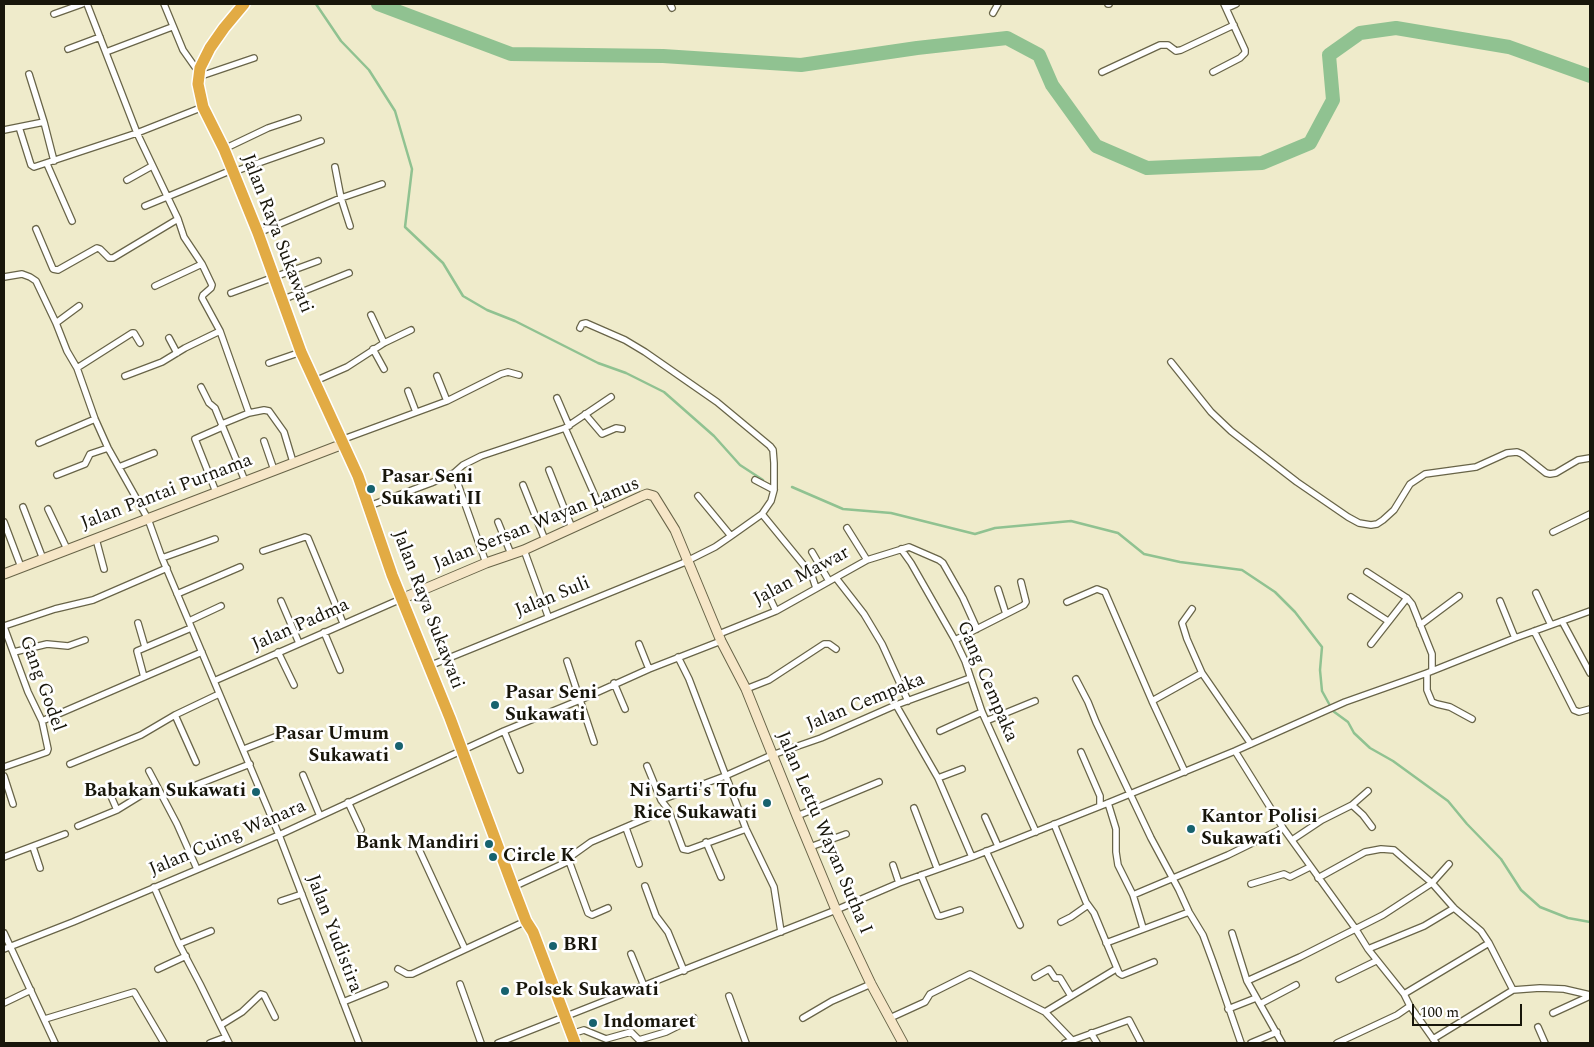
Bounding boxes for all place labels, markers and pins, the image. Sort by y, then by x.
place label: Pasar Seni Sukawati II [381,467,482,511]
marker: Pasar Seni Sukawati II [365,483,377,495]
place label: Pasar Seni Sukawati [505,683,597,727]
marker: Pasar Seni Sukawati [489,699,501,711]
place label: Pasar Umum Sukawati [274,724,389,768]
marker: Pasar Umum Sukawati [393,740,405,752]
place label: Babakan Sukawati [84,781,246,803]
place label: Ni Sarti's Tofu Rice Sukawati [629,781,757,825]
marker: Babakan Sukawati [250,786,262,798]
marker: Ni Sarti's Tofu Rice Sukawati [761,797,773,809]
place label: Kantor Polisi Sukawati [1201,807,1318,851]
marker: Kantor Polisi Sukawati [1185,823,1197,835]
place label: Bank Mandiri [355,833,479,855]
marker: Bank Mandiri [483,838,495,850]
place label: Circle K [503,846,575,868]
marker: Circle K [487,851,499,863]
place label: BRI [563,935,598,957]
marker: BRI [547,940,559,952]
place label: Polsek Sukawati [515,980,659,1002]
marker: Polsek Sukawati [499,985,511,997]
place label: Indomaret [603,1012,696,1034]
marker: Indomaret [587,1017,599,1029]

